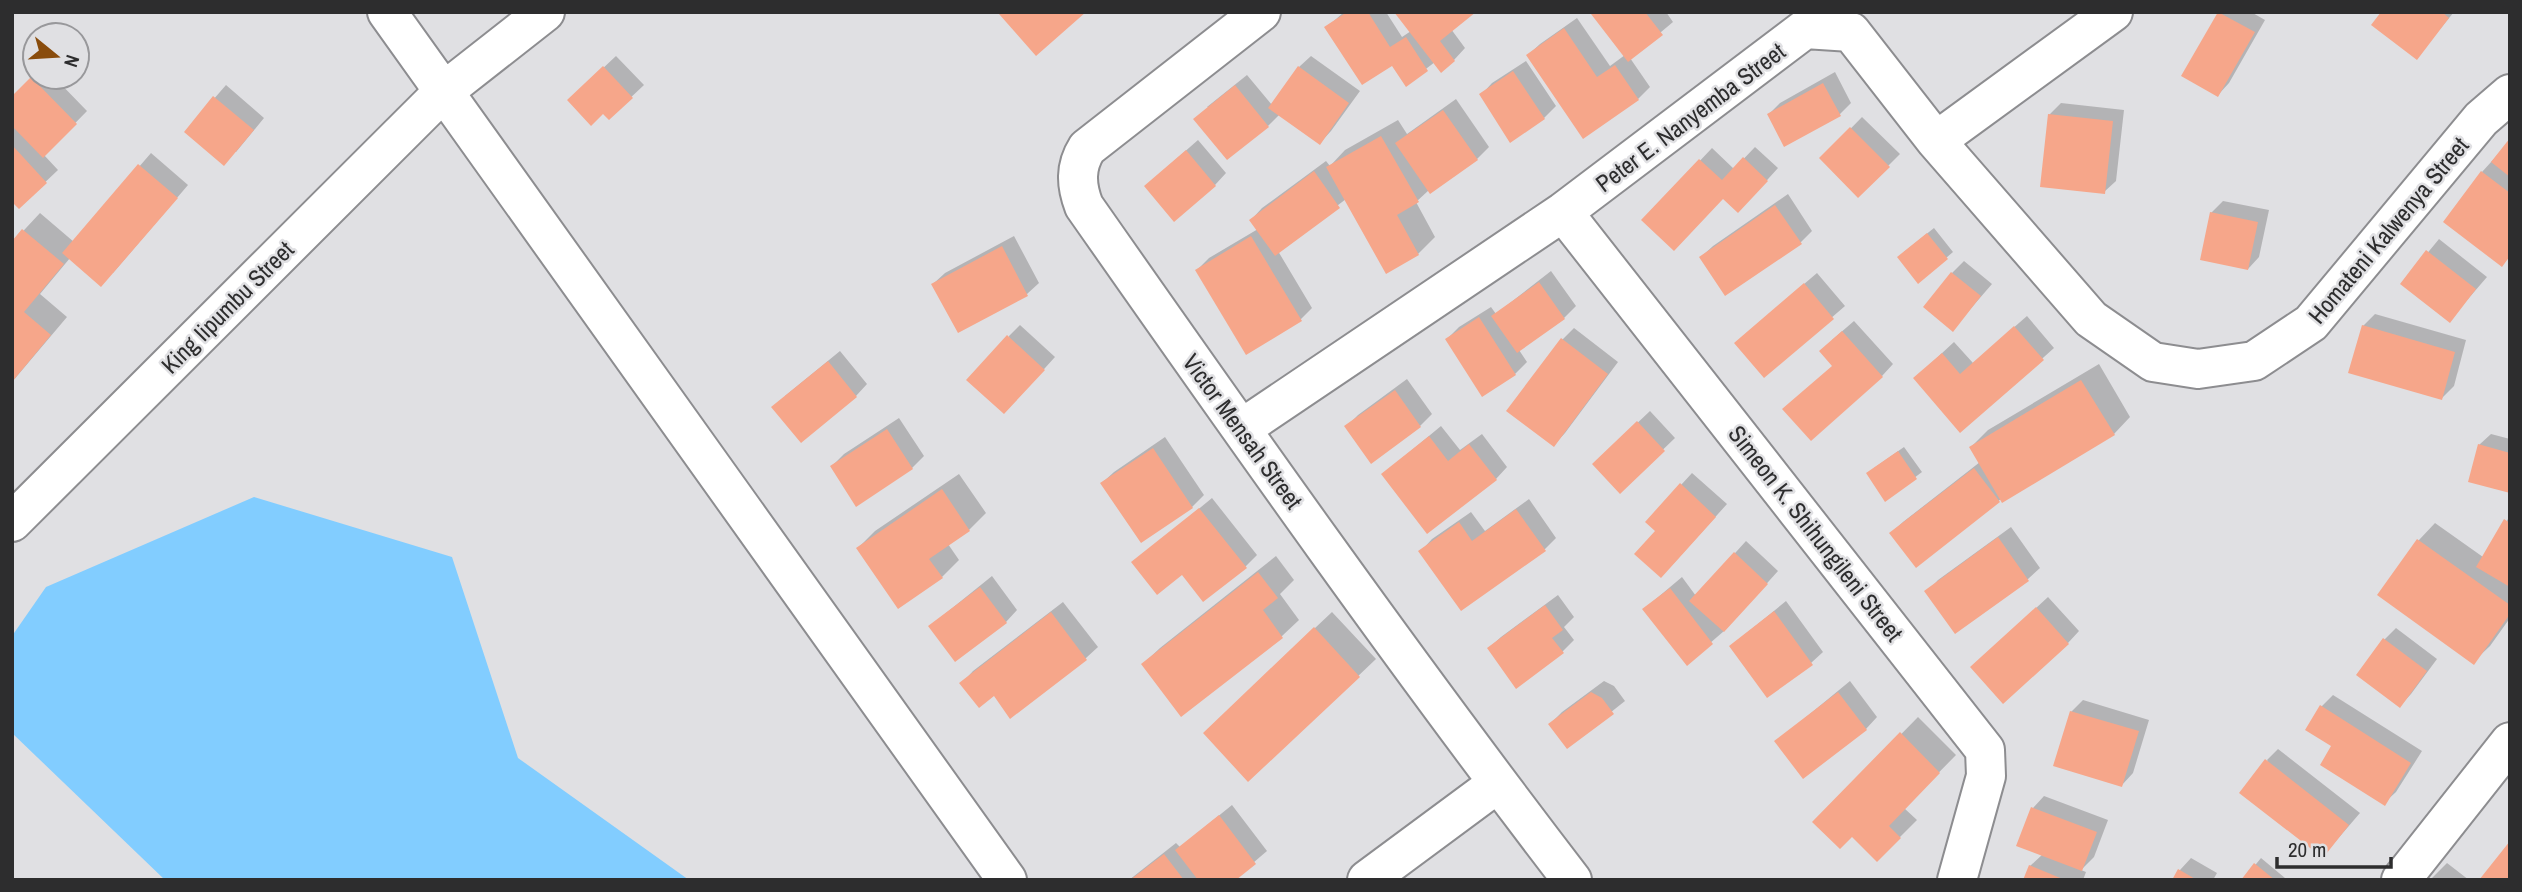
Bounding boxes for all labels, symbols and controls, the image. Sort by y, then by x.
north arrow [21,21,91,91]
street label: Peter E. Nanyemba Street [1589,35,1792,199]
text: N [58,52,86,71]
street label: Homateni Kalwenya Street [2301,130,2476,330]
street label: King Iipumbu Street [154,233,301,380]
street label: Victor Mensah Street [1176,347,1310,515]
street label: Simeon K. Shihungileni Street [1722,418,1911,648]
scale bar [2277,826,2391,870]
text: 20 m [2288,835,2326,864]

